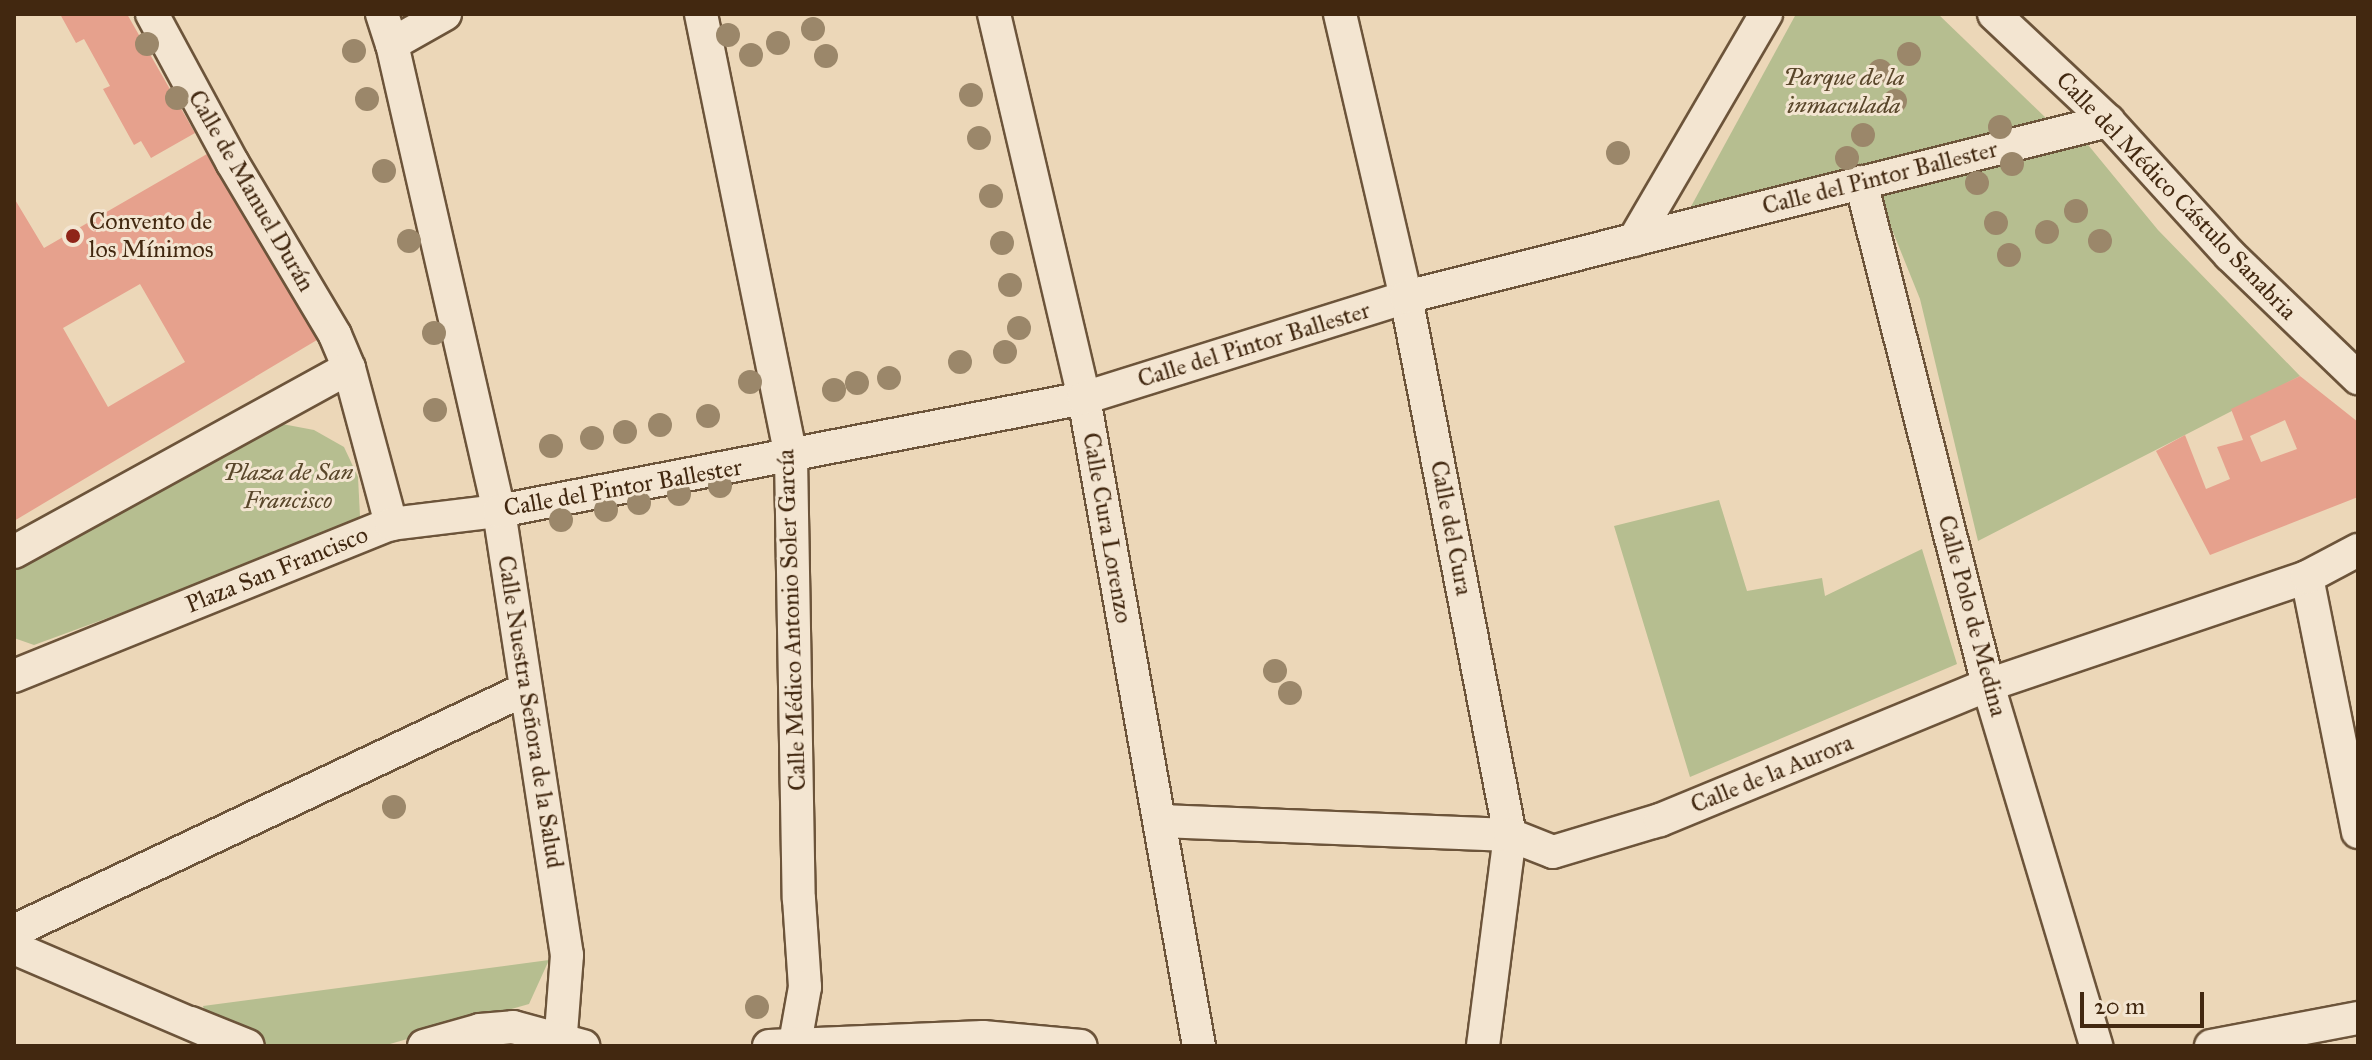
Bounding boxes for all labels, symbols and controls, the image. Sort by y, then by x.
park label: Parque de la inmaculada [1783,64,1905,120]
street label: Calle del Médico Cástulo Sanabria [2050,66,2302,326]
street label: Calle de Manuel Durán [182,85,320,297]
street label: Calle del Pintor Ballester [1759,135,2001,221]
place label: Convento de los Mínimos [89,208,214,264]
marker: Convento de los Mínimos [64,227,82,245]
street label: Calle del Pintor Ballester [1134,296,1374,394]
street label: Calle Cura Lorenzo [1076,430,1138,626]
street label: Calle Médico Antonio Soler García [772,449,812,791]
street label: Calle del Pintor Ballester [502,453,744,523]
street label: Calle del Cura [1424,458,1478,598]
park label: Plaza de San Francisco [223,459,353,515]
street label: Calle Polo de Medina [1931,512,2013,720]
street label: Plaza San Francisco [182,520,372,620]
street label: Calle Nuestra Señora de la Salud [491,554,569,870]
street label: Calle de la Aurora [1687,728,1857,820]
scale bar [2084,976,2208,1026]
text: 20 m [2094,991,2145,1021]

